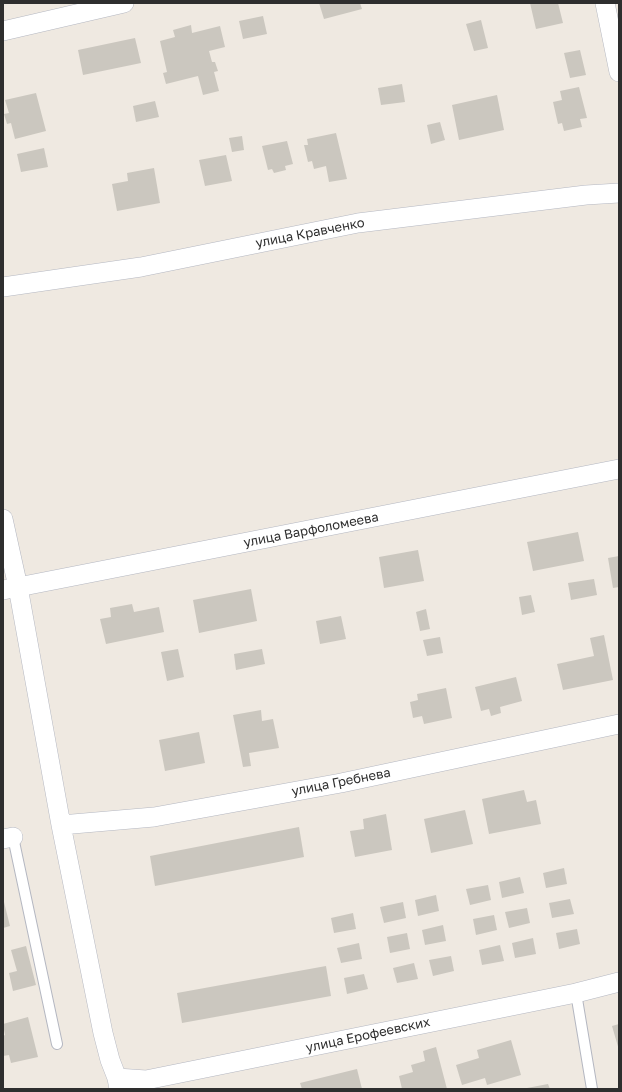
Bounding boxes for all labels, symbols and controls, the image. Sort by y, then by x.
street label: улица Кравченко [254,215,366,251]
street label: улица Варфоломеева [242,509,380,551]
street label: улица Гребнева [290,765,392,799]
street label: улица Ерофеевских [304,1014,432,1056]

